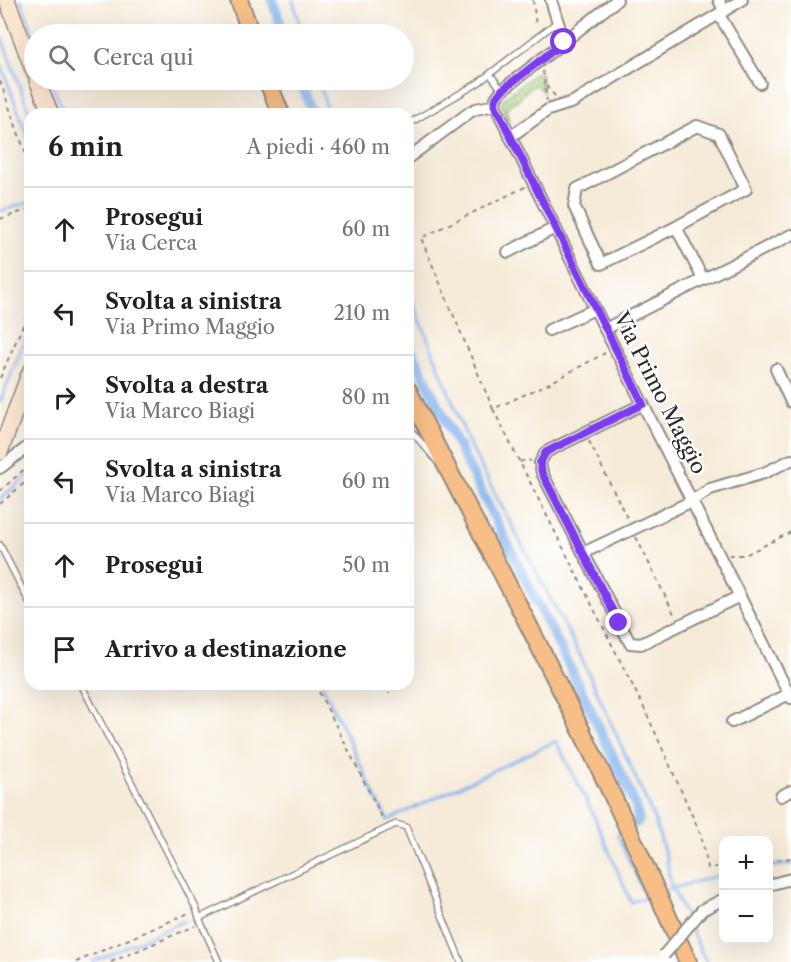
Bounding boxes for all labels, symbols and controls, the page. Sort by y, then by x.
search box [24,24,414,90]
route start [550,28,576,54]
icon: search [45,41,78,74]
text: Cerca qui [93,44,194,71]
text: 6 min [48,131,123,163]
text: A piedi · 460 m [247,135,390,159]
text: Prosegui [105,204,203,231]
icon: ahead [48,213,81,246]
text: 60 m [342,217,390,241]
text: Via Cerca [105,231,197,255]
text: Svolta a sinistra [105,288,282,315]
icon: left [48,297,81,330]
text: 210 m [333,301,390,325]
street label: Via Primo Maggio [608,307,712,478]
text: Via Primo Maggio [105,315,275,339]
text: Svolta a destra [105,372,268,399]
icon: right [48,381,81,414]
text: 80 m [342,385,390,409]
text: Via Marco Biagi [105,399,255,423]
text: Svolta a sinistra [105,456,282,483]
icon: left [48,465,81,498]
text: 60 m [342,469,390,493]
text: Via Marco Biagi [105,483,255,507]
icon: ahead [48,549,81,582]
text: Prosegui [105,552,203,579]
text: 50 m [343,553,390,577]
route end [605,609,631,635]
icon: arrive [48,633,81,666]
text: Arrivo a destinazione [105,636,347,663]
map controls [719,836,773,944]
button: + [719,836,773,890]
button: − [719,890,773,944]

